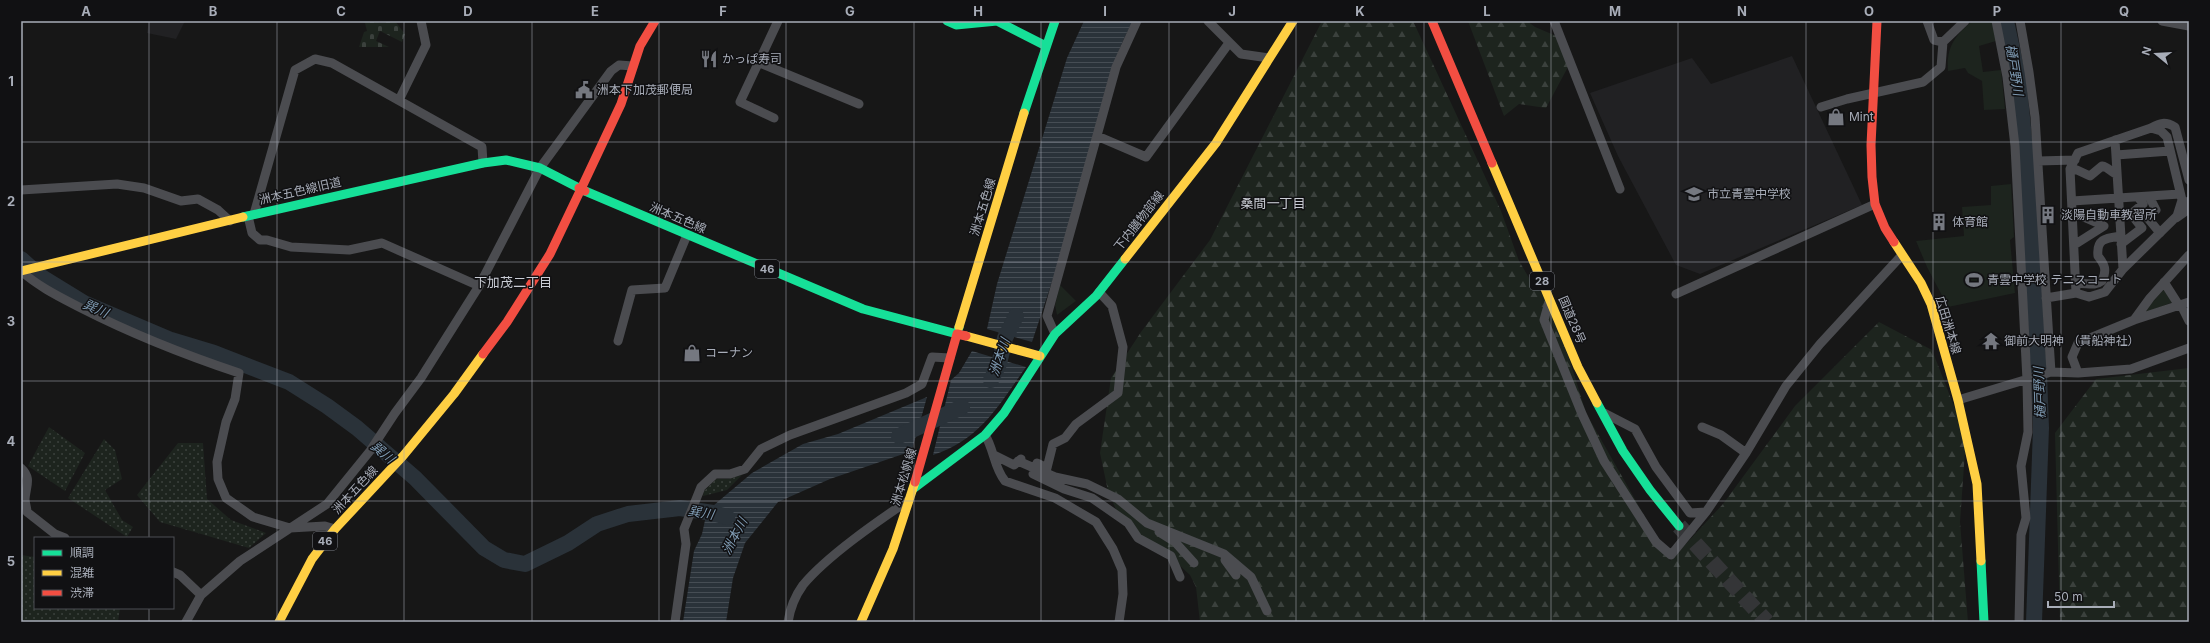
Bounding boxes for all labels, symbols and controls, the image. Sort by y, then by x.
text: A [81,3,91,19]
text: B [209,3,218,19]
text: C [336,3,346,19]
text: D [463,3,473,19]
text: E [591,3,599,19]
text: F [719,3,727,19]
text: G [845,3,855,19]
text: H [973,3,983,19]
text: I [1103,3,1107,19]
text: J [1228,3,1236,19]
text: K [1355,3,1365,19]
text: L [1483,3,1491,19]
text: M [1609,3,1621,19]
text: N [1737,3,1747,19]
text: O [1864,3,1874,19]
text: P [1993,3,2001,19]
text: Q [2119,3,2129,19]
north arrow [2136,34,2176,74]
water label: 樋戸野川 [2003,43,2027,99]
text: N [2139,45,2154,57]
restaurant icon: かっぱ寿司 [699,49,719,69]
place label: かっぱ寿司 [722,51,782,66]
text: 1 [8,73,14,89]
public building icon: 洲本下加茂郵便局 [574,80,594,100]
place label: 洲本下加茂郵便局 [597,82,693,97]
shop icon: Mint [1826,107,1846,127]
place label: Mint [1849,109,1874,124]
street label: 洲本五色線旧道 [257,174,343,207]
street label: 洲本五色線 [967,176,998,238]
school or university icon: 市立青雲中学校 [1684,184,1704,204]
place label: 市立青雲中学校 [1707,186,1791,201]
street label: 下内膳物部線 [1111,188,1167,254]
text: 2 [7,193,15,209]
district label: 桑間一丁目 [1240,195,1306,211]
street label: 洲本五色線 [648,199,709,236]
building icon: 淡陽自動車教習所 [2038,205,2058,225]
place label: 淡陽自動車教習所 [2061,207,2157,222]
building icon: 体育館 [1929,212,1949,232]
place label: 体育館 [1952,214,1988,229]
road number: 46 [755,260,779,278]
sports icon: 青雲中学校 テニスコート [1964,270,1984,290]
road number: 28 [1530,272,1554,290]
place label: 青雲中学校 テニスコート [1987,272,2122,287]
district label: 下加茂二丁目 [474,274,552,290]
street label: 国道28号 [1556,294,1589,346]
street label: 広田洲本線 [1933,294,1964,356]
water label: 巽川 [81,295,113,321]
text: 3 [7,313,15,329]
temple icon: 御前大明神 （貴船神社） [1981,331,2001,351]
place label: 御前大明神 （貴船神社） [2004,333,2139,348]
water label: 洲本川 [985,334,1014,378]
shop icon: コーナン [682,343,702,363]
place label: コーナン [705,345,753,360]
water label: 樋戸野川 [2030,365,2048,419]
text: 4 [7,433,16,449]
water label: 巽川 [368,438,400,468]
street label: 洲本松帆線 [888,446,919,508]
street label: 洲本五色線 [329,463,381,517]
water label: 巽川 [687,502,717,522]
water label: 洲本川 [718,513,751,557]
road number: 46 [313,532,337,550]
legend [34,537,174,609]
text: 順調 [70,545,94,560]
text: 5 [7,553,15,569]
text: 混雑 [70,565,94,580]
scale bar [2048,583,2114,609]
text: 渋滞 [70,585,94,600]
text: 50 m [2054,589,2083,604]

